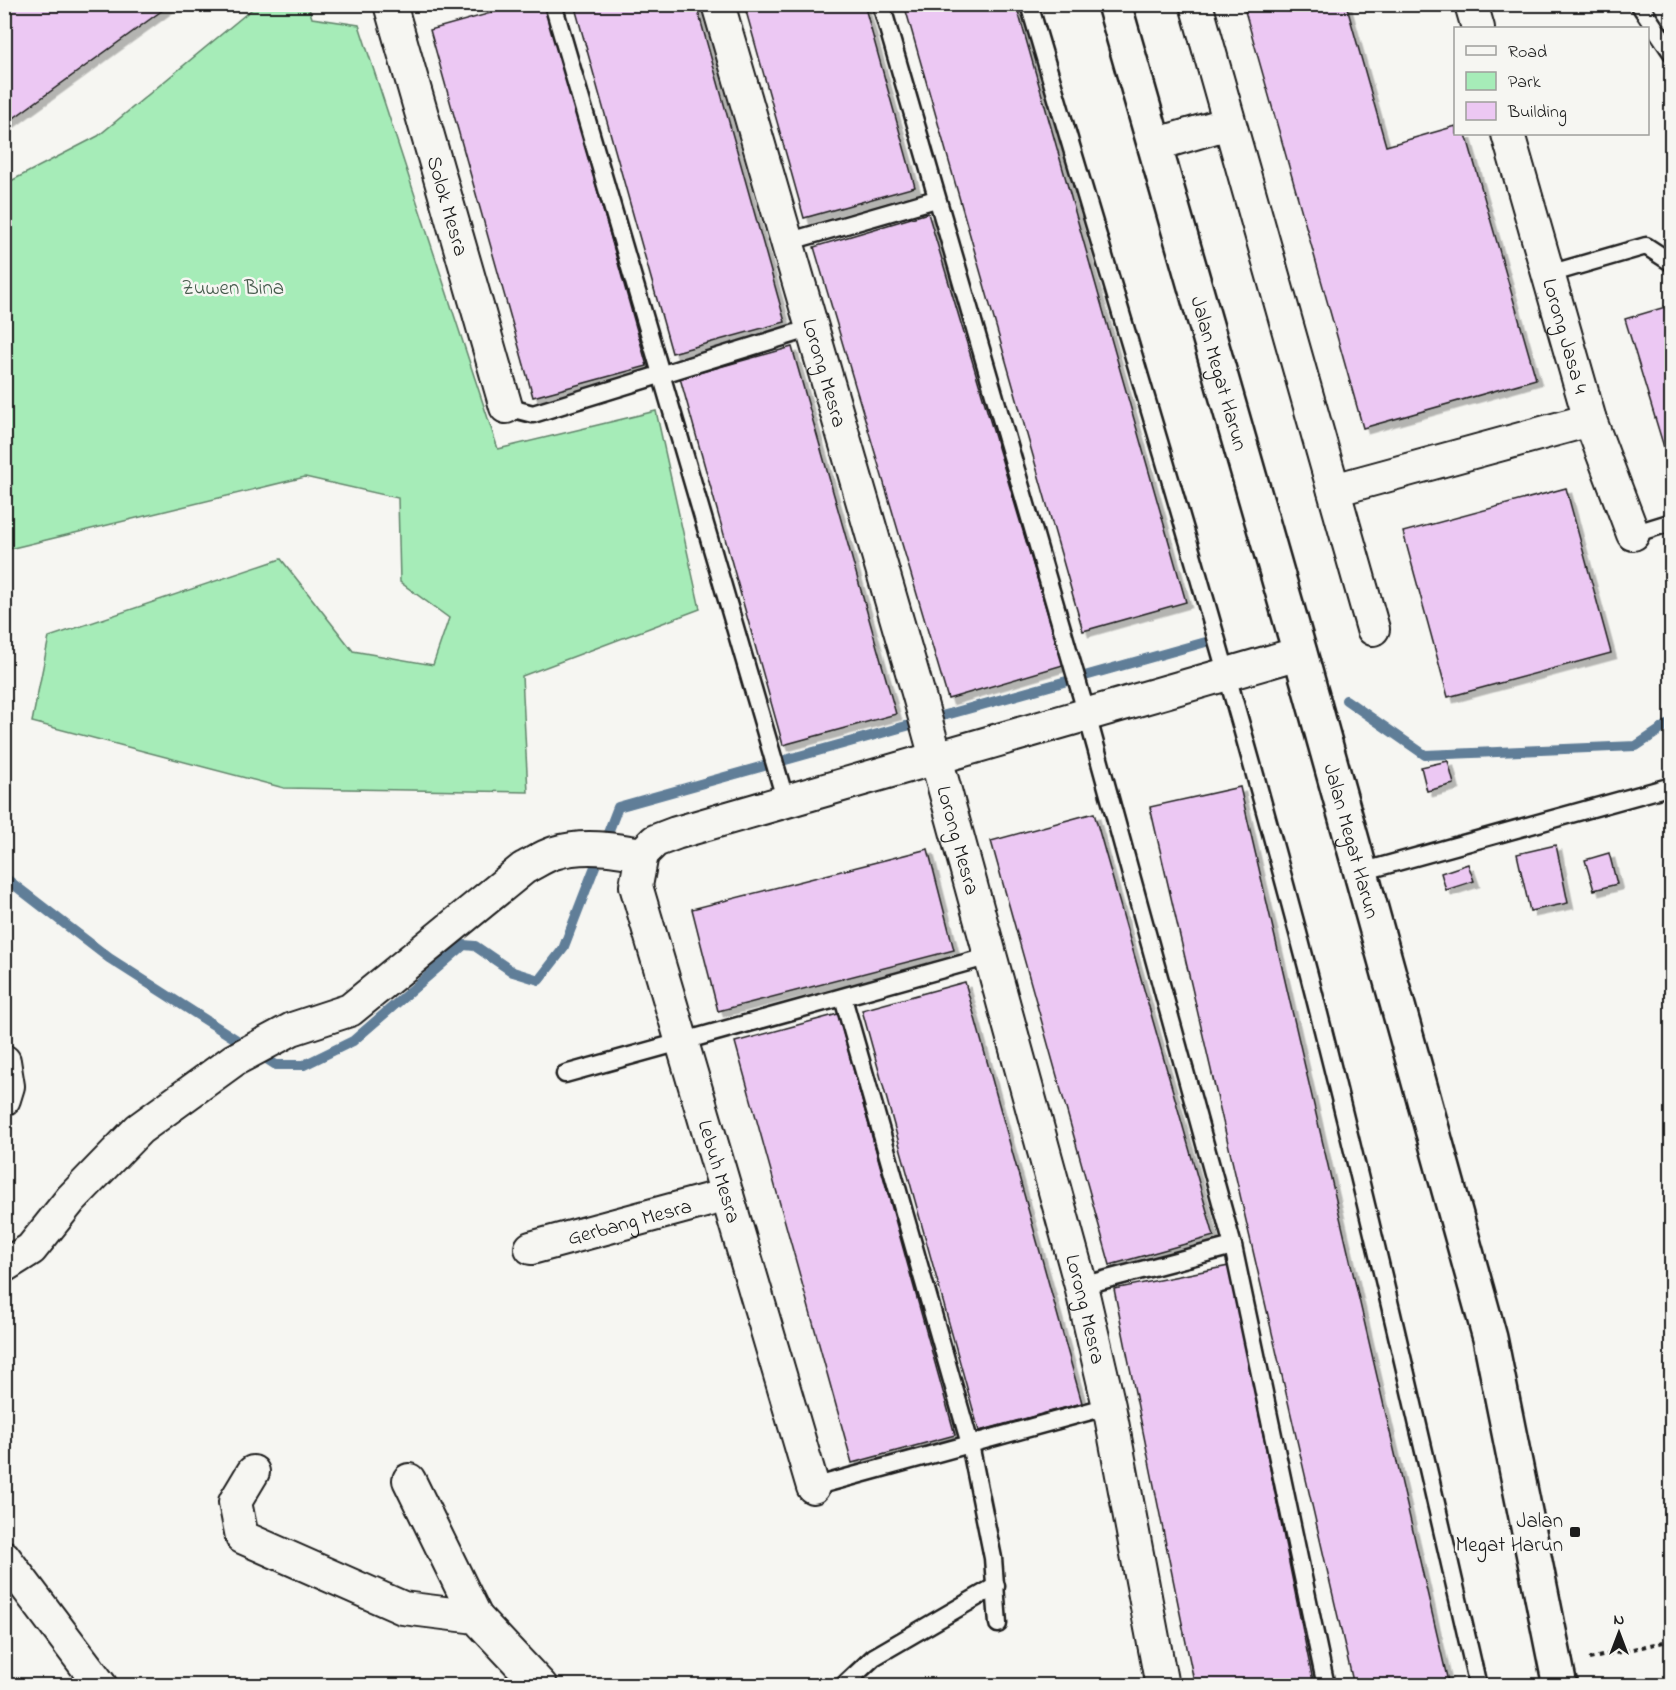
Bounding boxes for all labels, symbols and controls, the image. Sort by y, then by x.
legend [1454,27,1649,135]
text: Road [1508,40,1547,66]
text: Park [1508,70,1541,96]
text: Building [1507,100,1567,127]
street label: Solok Mesra [418,153,475,260]
park label: Zuwen Bina [182,274,284,304]
street label: Lorong Jasa 4 [1533,275,1595,398]
street label: Jalan Megat Harun [1181,293,1254,455]
street label: Lorong Mesra [793,315,853,431]
street label: Jalan Megat Harun [1314,760,1386,922]
street label: Lorong Mesra [927,783,986,899]
street label: Lebuh Mesra [689,1117,748,1227]
street label: Gerbang Mesra [565,1192,695,1254]
street label: Lorong Mesra [1056,1251,1112,1367]
place label: Jalan Megat Harun [1455,1507,1563,1563]
marker: Jalan Megat Harun [1568,1525,1582,1539]
north arrow [1589,1603,1649,1663]
text: N [1614,1608,1625,1632]

